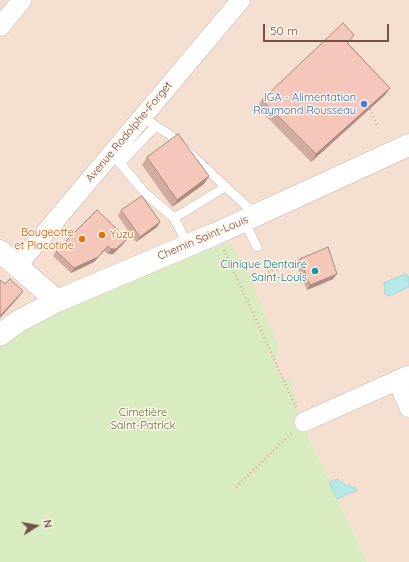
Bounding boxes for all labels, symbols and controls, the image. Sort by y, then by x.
scale bar [265,16,391,42]
text: 50 m [270,23,298,38]
street label: Avenue Rodolphe-Forget [83,79,175,185]
place label: IGA - Alimentation Raymond Rousseau [253,91,356,117]
marker: IGA - Alimentation Raymond Rousseau [359,99,369,109]
street label: Chemin Saint-Louis [156,213,250,263]
place label: Bougeotte et Placotine [14,226,74,252]
place label: Yuzu [110,228,134,242]
marker: Yuzu [97,230,107,240]
marker: Bougeotte et Placotine [77,234,87,244]
place label: Clinique Dentaire Saint-Louis [221,258,307,284]
marker: Clinique Dentaire Saint-Louis [310,266,320,276]
park label: Cimetière Saint-Patrick [111,406,175,432]
north arrow [16,506,56,546]
text: N [40,518,55,529]

